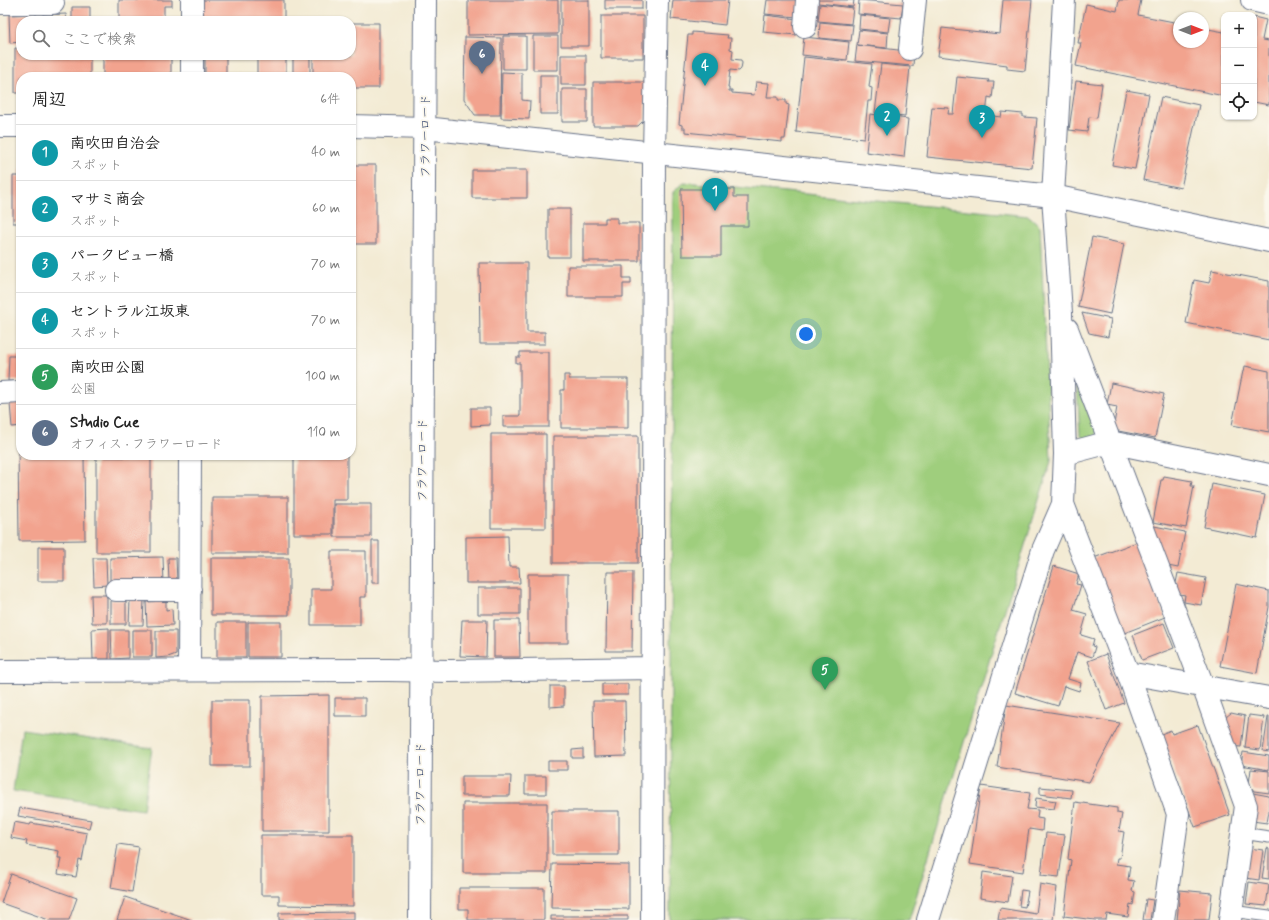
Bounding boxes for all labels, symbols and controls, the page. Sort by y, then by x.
north arrow [1173,12,1209,48]
map controls [1221,12,1257,120]
button: + [1221,12,1257,48]
search box [16,16,356,60]
icon: search [30,27,52,49]
text: ここで検索 [62,30,137,50]
pin: 6 [469,41,495,74]
button: − [1221,48,1257,84]
pin: 4 [692,53,718,86]
button: locate [1221,84,1257,120]
text: 周辺 [32,89,66,111]
text: 6件 [320,91,340,108]
street label: フラワーロード [418,94,434,178]
pin: 2 [874,103,900,136]
pin: 3 [969,105,995,138]
text: 南吹田自治会 [70,134,160,154]
text: 1 [42,144,48,161]
text: 40 m [311,144,340,161]
text: スポット [70,157,122,174]
pin: 1 [702,178,728,211]
text: マサミ商会 [70,190,145,210]
text: 2 [42,200,48,217]
text: 60 m [312,200,340,217]
text: スポット [70,213,122,230]
text: パークビュー橋 [70,246,174,266]
text: 3 [42,256,48,273]
text: 70 m [311,256,340,273]
text: スポット [70,269,122,286]
text: セントラル江坂東 [70,302,189,322]
text: 4 [41,312,49,329]
text: 70 m [311,312,340,329]
your location [796,324,816,344]
text: スポット [70,325,122,342]
text: 南吹田公園 [70,358,145,378]
text: 5 [41,368,49,385]
text: 100 m [305,368,340,385]
text: 公園 [70,381,96,398]
text: Studio Cue [70,413,139,433]
street label: フラワーロード [415,418,431,502]
text: 6 [42,424,48,441]
text: 110 m [307,424,340,441]
text: オフィス · フラワーロード [70,436,222,453]
pin: 5 [812,657,838,690]
street label: フラワーロード [413,742,429,826]

